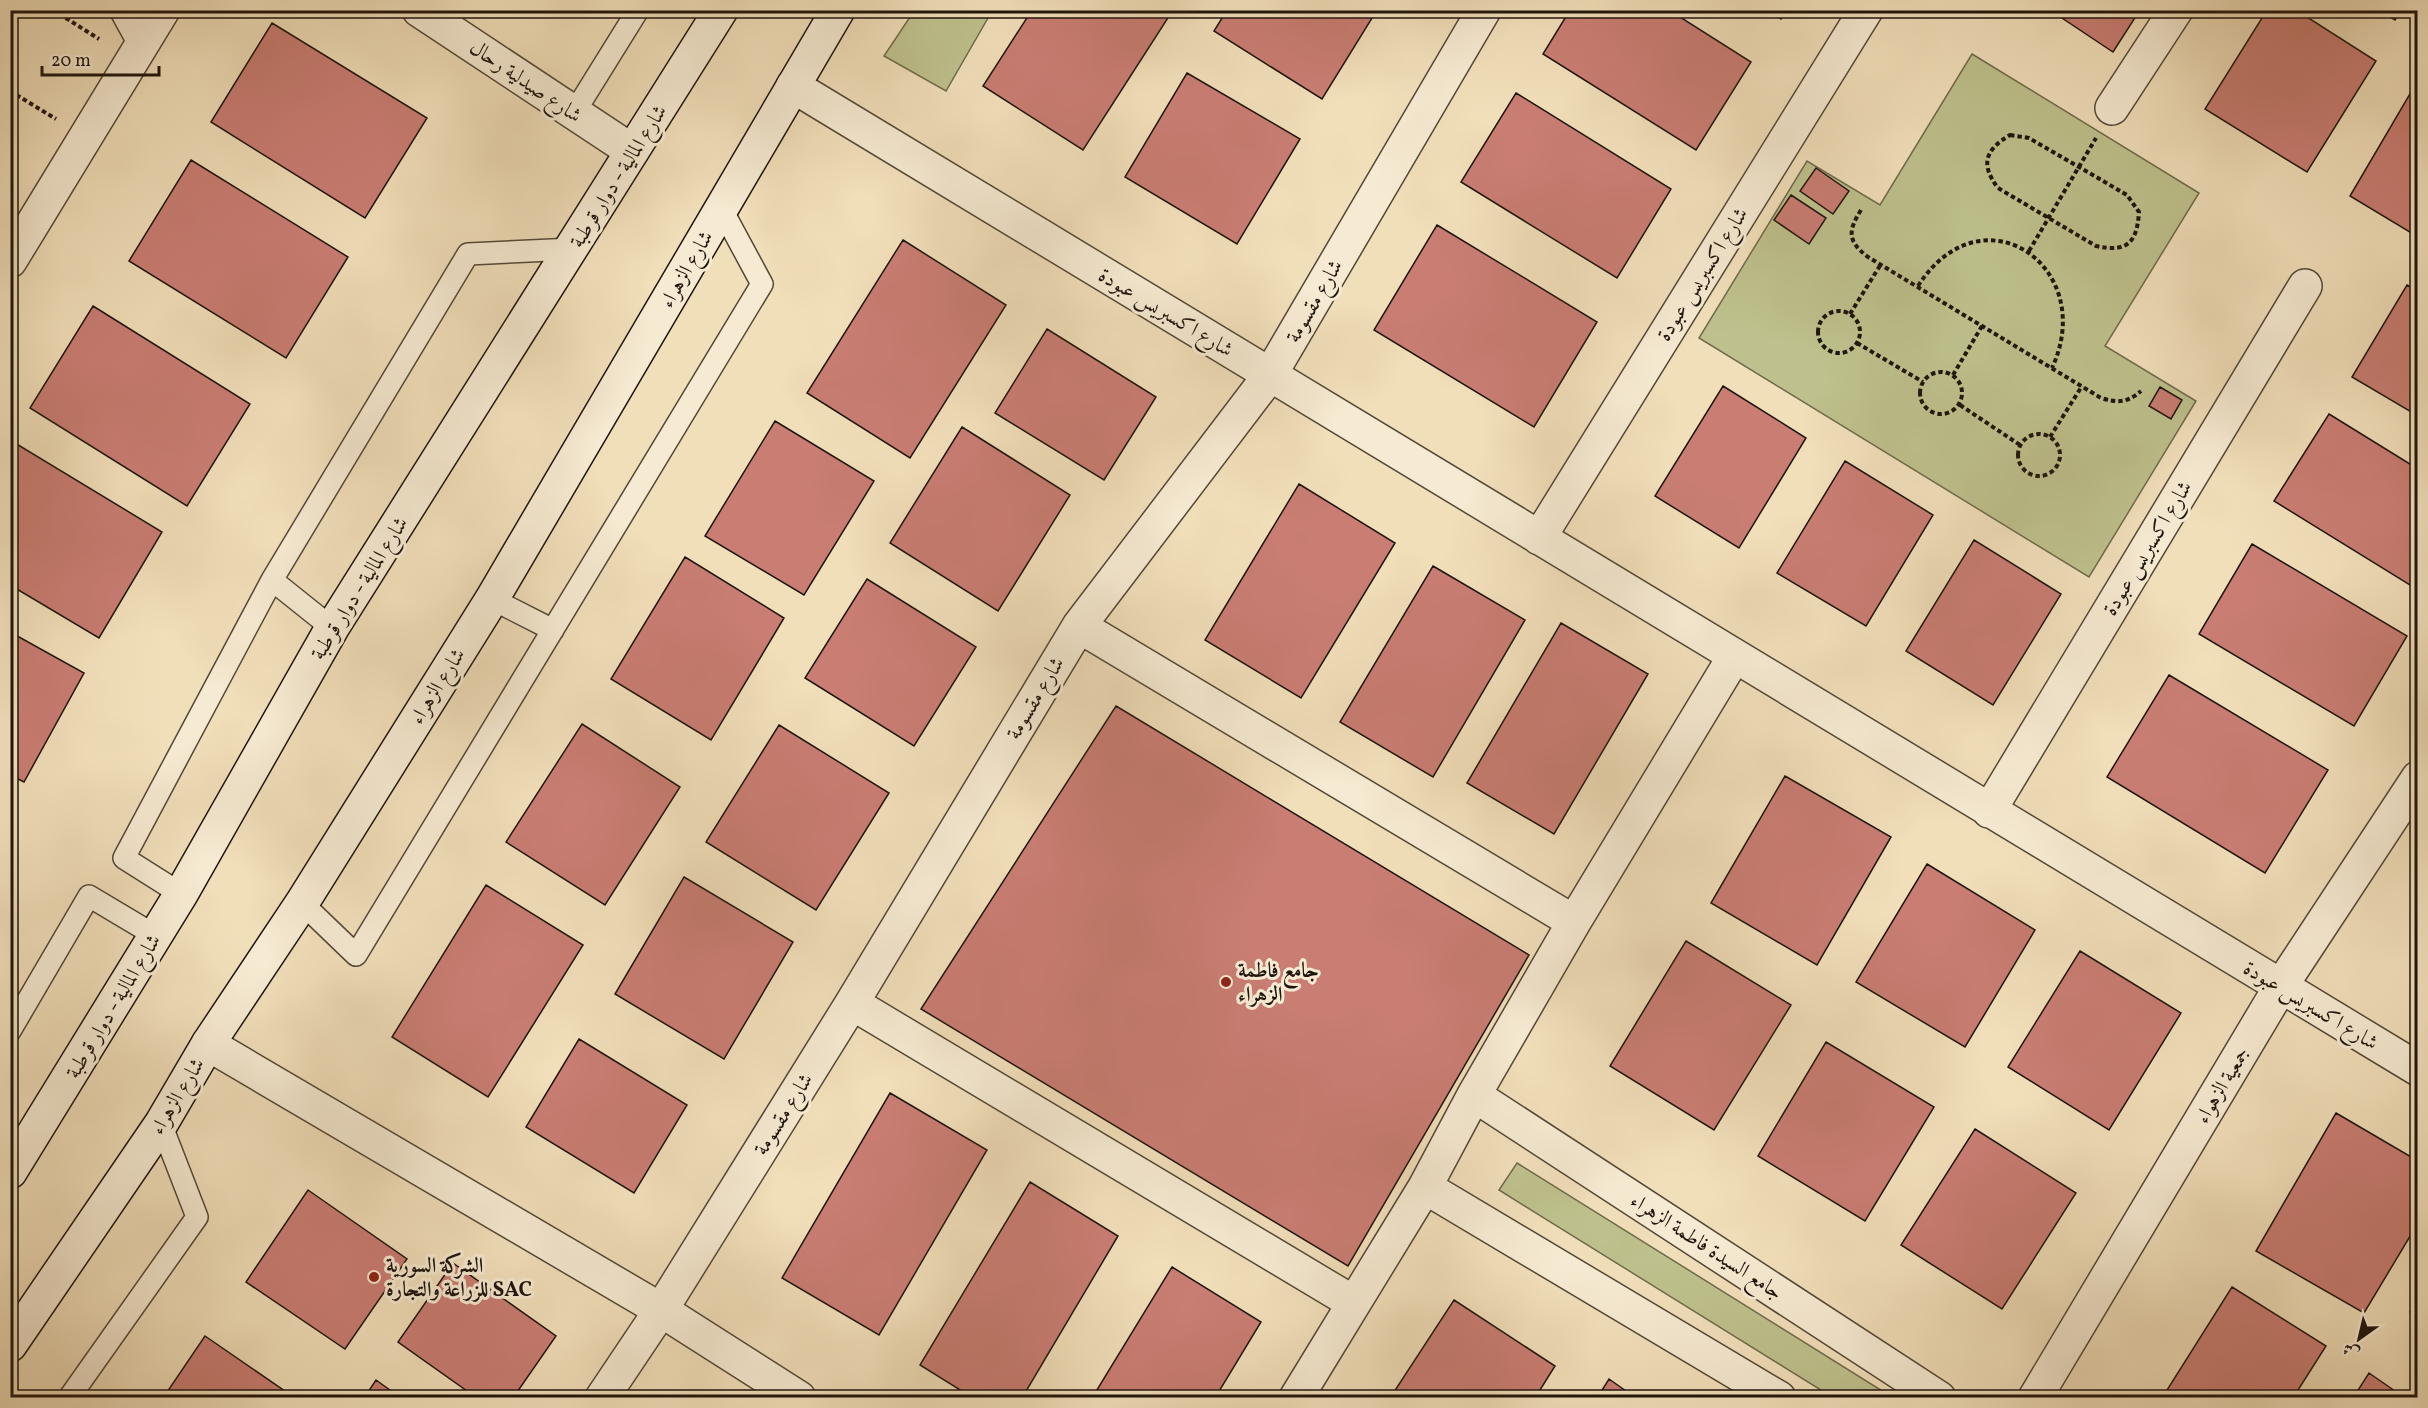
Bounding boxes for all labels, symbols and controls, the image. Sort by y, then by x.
street label: شارع صيدلية رحال [462,34,587,132]
scale bar [42,39,159,77]
text: 20 m [51,49,91,74]
street label: شارع المالية - دوار قرطبة [564,100,677,255]
street label: شارع اكسبريس عبودة [1650,202,1758,348]
street label: شارع الزهراء [653,226,723,315]
street label: شارع مقسومة [1280,255,1353,350]
street label: شارع اكسبريس عبودة [1091,262,1238,367]
street label: شارع اكسبريس عبودة [2097,476,2202,623]
street label: شارع المالية - دوار قرطبة [305,512,418,667]
street label: شارع الزهراء [403,643,475,732]
street label: شارع مقسومة [1000,652,1074,747]
street label: شارع المالية - دوار قرطبة [60,929,171,1086]
street label: شارع اكسبريس عبودة [2236,955,2383,1060]
place label: جامع فاطمة الزهراء [1238,957,1319,1010]
marker: جامع فاطمة الزهراء [1219,975,1233,989]
street label: جمعية الزهواء [2189,1042,2258,1130]
street label: شارع الزهراء [144,1053,214,1142]
street label: شارع مقسومة [748,1068,823,1163]
street label: جامع السيدة فاطمة الزهراء [1623,1187,1788,1310]
place label: الشركة السورية للزراعة والتجارة SAC [386,1252,532,1305]
marker: الشركة السورية للزراعة والتجارة SAC [367,1270,381,1284]
north arrow [2329,1309,2389,1369]
text: ش [2339,1336,2364,1363]

